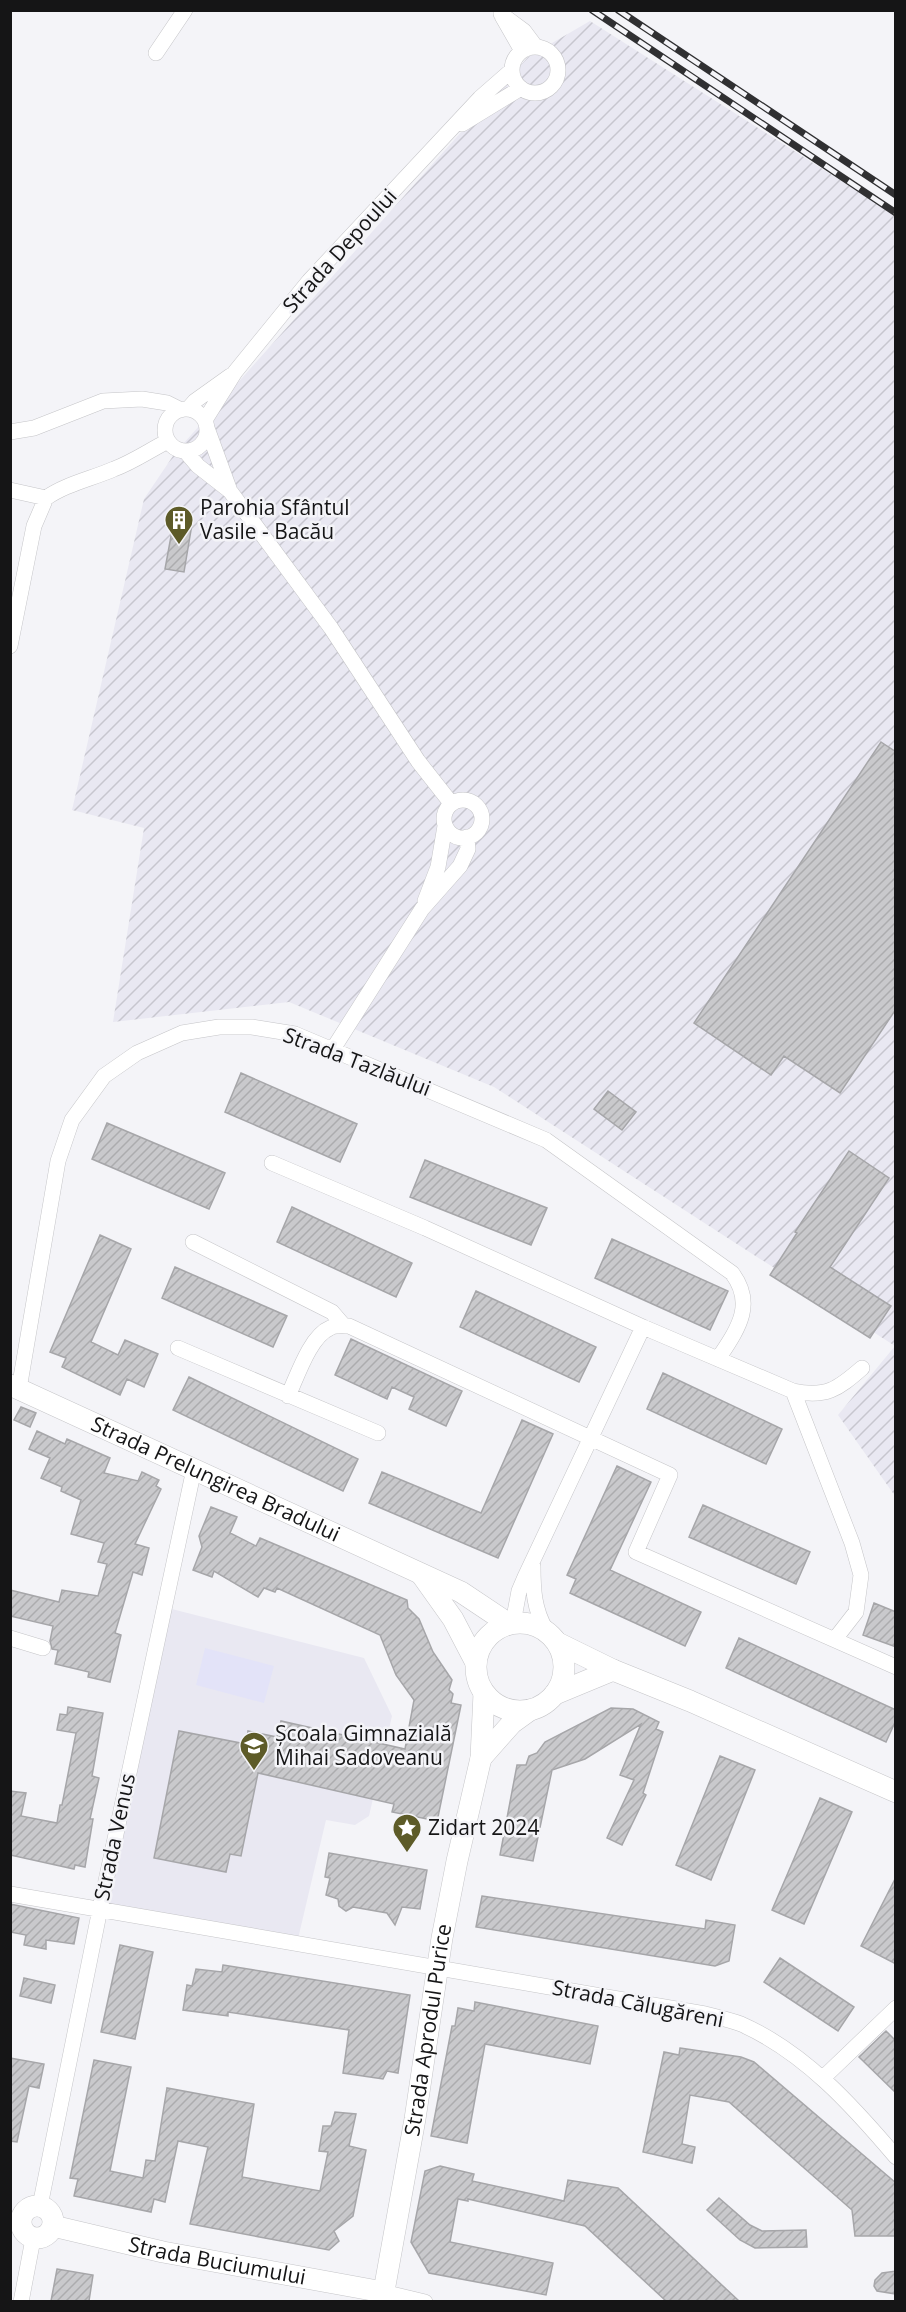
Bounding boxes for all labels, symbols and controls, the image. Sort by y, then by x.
street label: Strada Depoului [276,182,403,318]
place label: Parohia Sfântul Vasile - Bacău [200,493,350,545]
building icon: Parohia Sfântul Vasile - Bacău [163,504,195,546]
street label: Strada Tazlăului [280,1020,435,1102]
street label: Strada Prelungirea Bradului [87,1409,345,1548]
place label: Școala Gimnazială Mihai Sadoveanu [275,1719,452,1771]
school or university icon: Școala Gimnazială Mihai Sadoveanu [238,1730,270,1772]
street label: Strada Venus [87,1771,141,1903]
place icon: Zidart 2024 [391,1812,423,1854]
place label: Zidart 2024 [428,1813,539,1841]
street label: Strada Aprodul Purice [397,1921,457,2138]
street label: Strada Călugăreni [550,1973,726,2033]
street label: Strada Buciumului [126,2229,308,2291]

